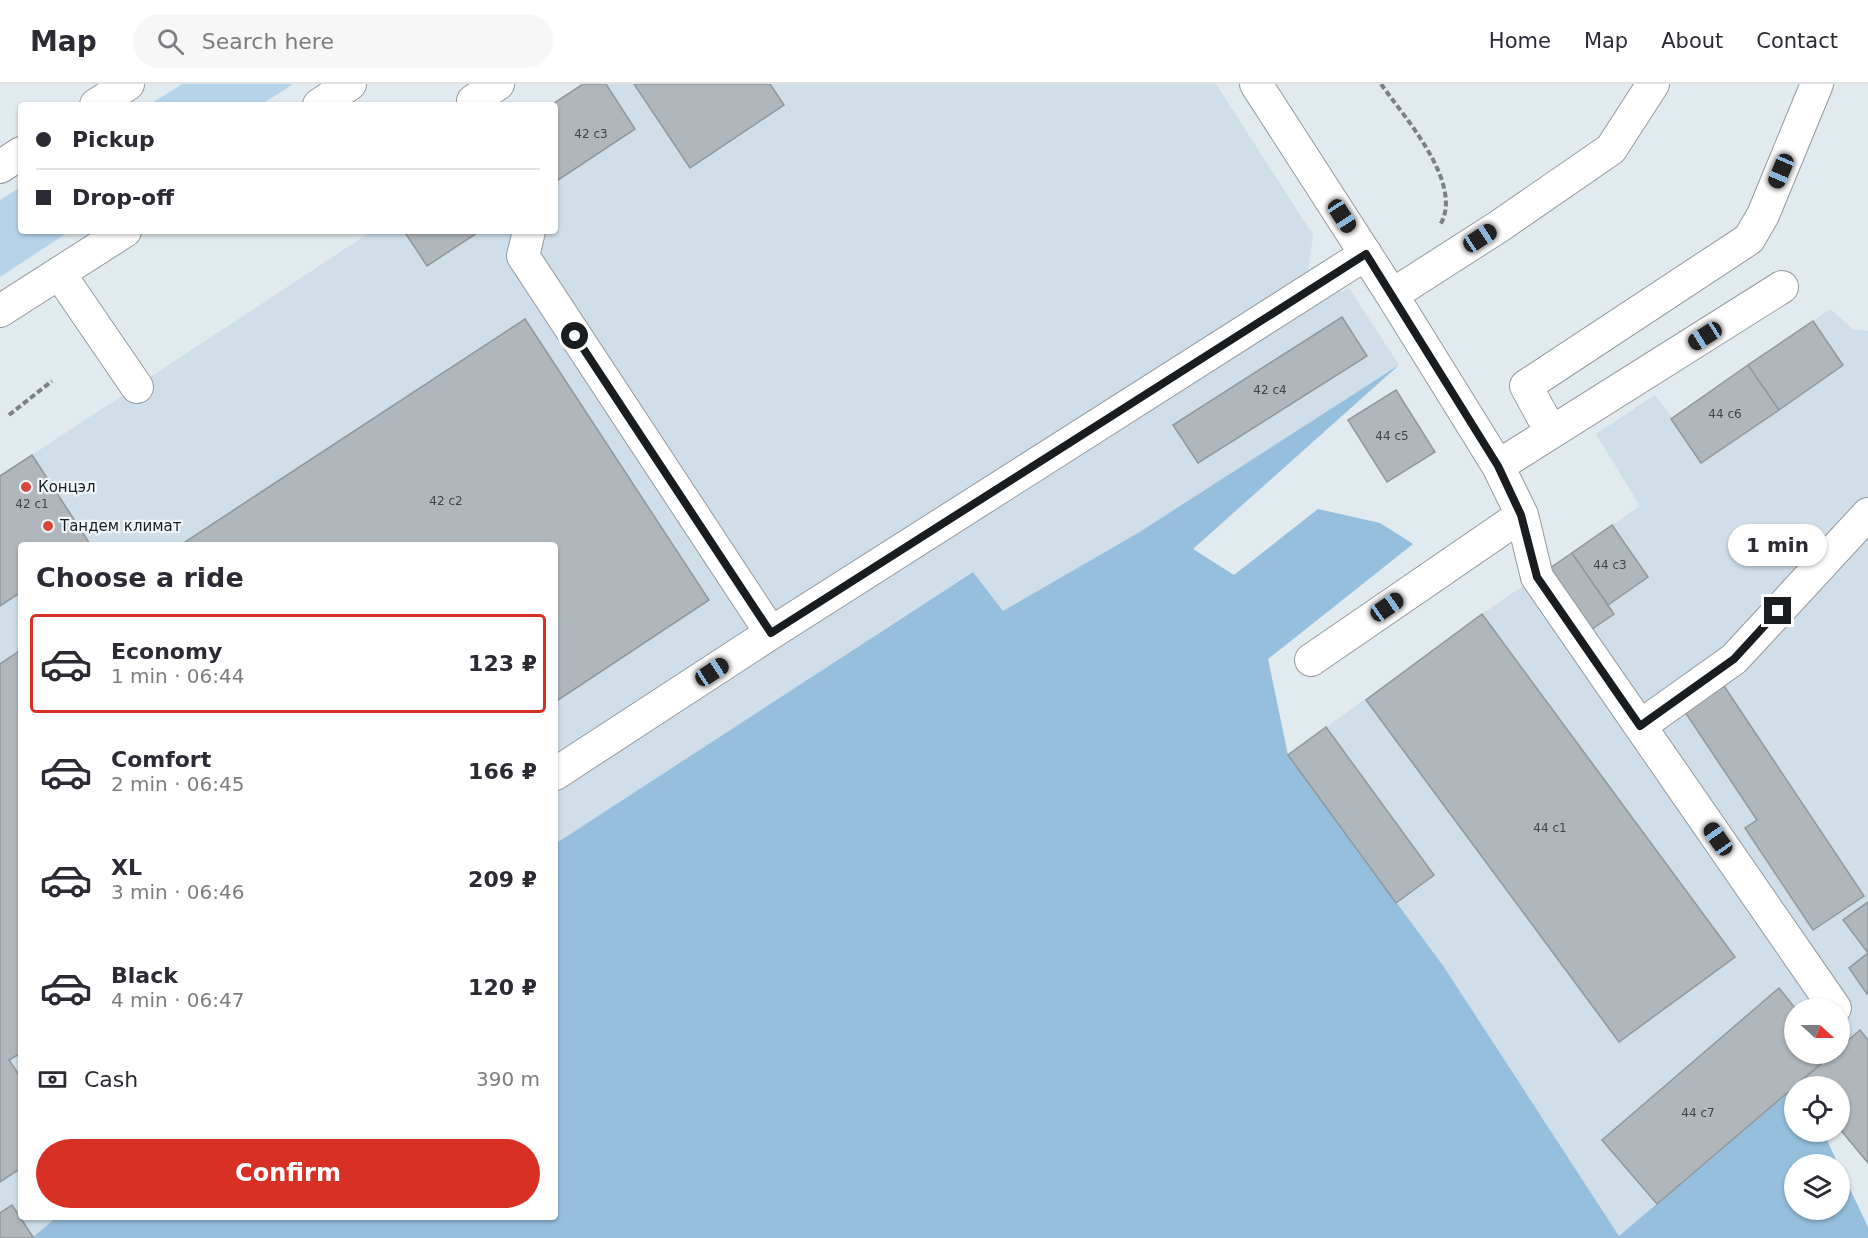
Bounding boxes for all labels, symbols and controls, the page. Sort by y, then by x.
search box [133,14,553,68]
text: Map [30,25,97,58]
icon: search [154,25,187,58]
text: Search here [202,29,334,54]
text: Home [1489,29,1551,53]
text: Map [1584,29,1628,53]
text: About [1661,29,1723,53]
text: Contact [1756,29,1838,53]
text: Pickup [72,127,155,152]
house number: 42 с3 [574,127,608,141]
car [1766,151,1796,191]
text: Drop-off [72,185,174,210]
car [1325,196,1359,236]
car [1460,221,1500,255]
car [1685,319,1725,353]
route start [561,322,588,349]
house number: 42 с4 [1253,383,1287,397]
house number: 44 с6 [1708,407,1742,421]
house number: 44 с5 [1375,429,1409,443]
place label: Концэл [38,478,96,496]
marker: Концэл [19,480,33,494]
house number: 42 с2 [429,494,463,508]
house number: 42 с1 [15,497,49,511]
place label: Тандем климат [59,517,182,535]
marker: Тандем климат [41,519,55,533]
callout: 1 min [1728,524,1828,566]
text: 1 min [1746,533,1809,557]
house number: 44 с3 [1593,558,1627,572]
text: Choose a ride [36,562,244,593]
car [1367,589,1407,625]
route end [1764,597,1791,624]
icon: car [39,637,93,691]
text: Economy [111,639,222,664]
text: 123 ₽ [468,651,537,676]
car [692,655,732,689]
text: 1 min · 06:44 [111,664,245,688]
icon: car [39,745,93,799]
text: Comfort [111,747,211,772]
text: 166 ₽ [468,759,537,784]
text: 2 min · 06:45 [111,772,245,796]
car [1700,819,1736,859]
house number: 44 с1 [1533,821,1567,835]
icon: car [39,853,93,907]
text: XL [111,855,142,880]
text: 209 ₽ [468,867,537,892]
text: 3 min · 06:46 [111,880,245,904]
icon: car [39,961,93,1015]
text: Black [111,963,178,988]
text: 120 ₽ [468,975,537,1000]
text: 4 min · 06:47 [111,988,245,1012]
north arrow [1784,998,1850,1064]
map controls [1784,998,1850,1220]
icon: cash [36,1063,69,1096]
text: Cash [84,1067,138,1092]
text: 390 m [476,1067,540,1091]
button: locate [1784,1076,1850,1142]
house number: 44 с7 [1681,1106,1715,1120]
button: Confirm [36,1139,540,1208]
button: layers [1784,1154,1850,1220]

